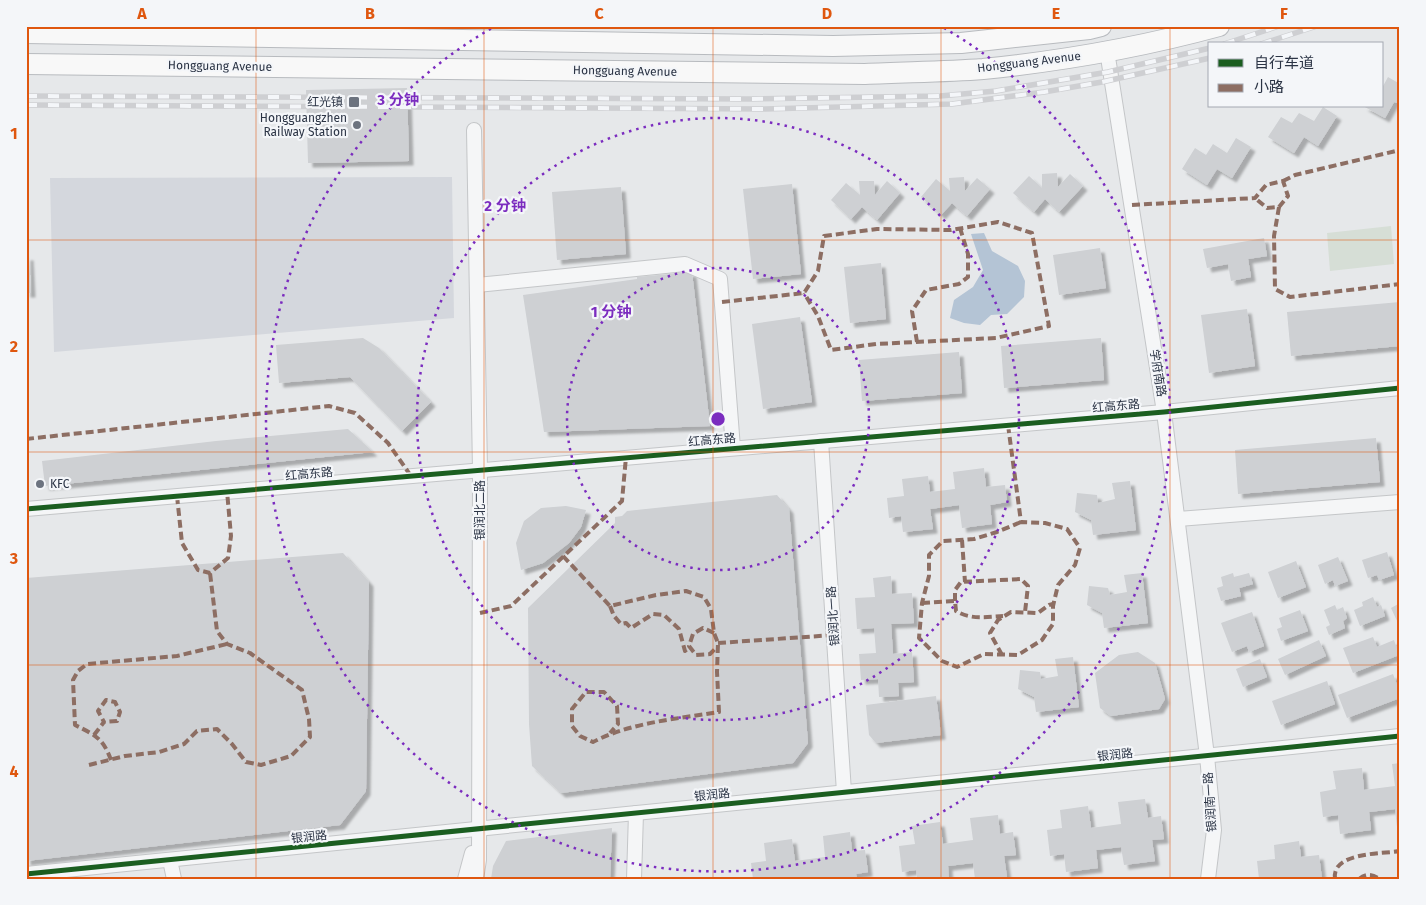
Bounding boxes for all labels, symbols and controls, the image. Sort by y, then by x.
text: A [136,4,147,23]
text: B [365,4,375,23]
text: C [594,4,604,23]
text: D [822,4,832,23]
text: E [1052,4,1060,23]
text: F [1280,4,1288,23]
legend [1208,42,1384,108]
street label: Hongguang Avenue [976,49,1082,75]
text: 自行车道 [1254,54,1314,72]
street label: Hongguang Avenue [168,58,272,74]
street label: Hongguang Avenue [573,63,677,79]
text: 小路 [1254,78,1284,96]
text: 3 分钟 [376,91,419,109]
place label: 红光镇 [307,95,343,109]
marker: 红光镇 [347,95,361,109]
place label: Hongguangzhen Railway Station [260,111,347,139]
marker: Hongguangzhen Railway Station [351,119,363,131]
text: 1 [10,124,18,143]
text: 2 分钟 [484,197,526,215]
text: 1 分钟 [591,303,631,321]
text: 2 [10,337,18,356]
street label: 学府南路 [1147,348,1169,398]
street label: 红高东路 [1091,397,1141,415]
centre of rings [709,410,727,428]
street label: 红高东路 [687,431,737,449]
street label: 红高东路 [284,465,334,483]
place label: KFC [50,477,70,491]
marker: KFC [34,478,46,490]
street label: 银润北二路 [473,480,487,540]
text: 3 [9,549,18,568]
street label: 银润北一路 [824,586,842,646]
street label: 银润路 [1096,746,1134,764]
text: 4 [9,762,19,781]
street label: 银润南一路 [1201,772,1219,832]
street label: 银润路 [693,786,731,804]
street label: 银润路 [290,828,328,846]

